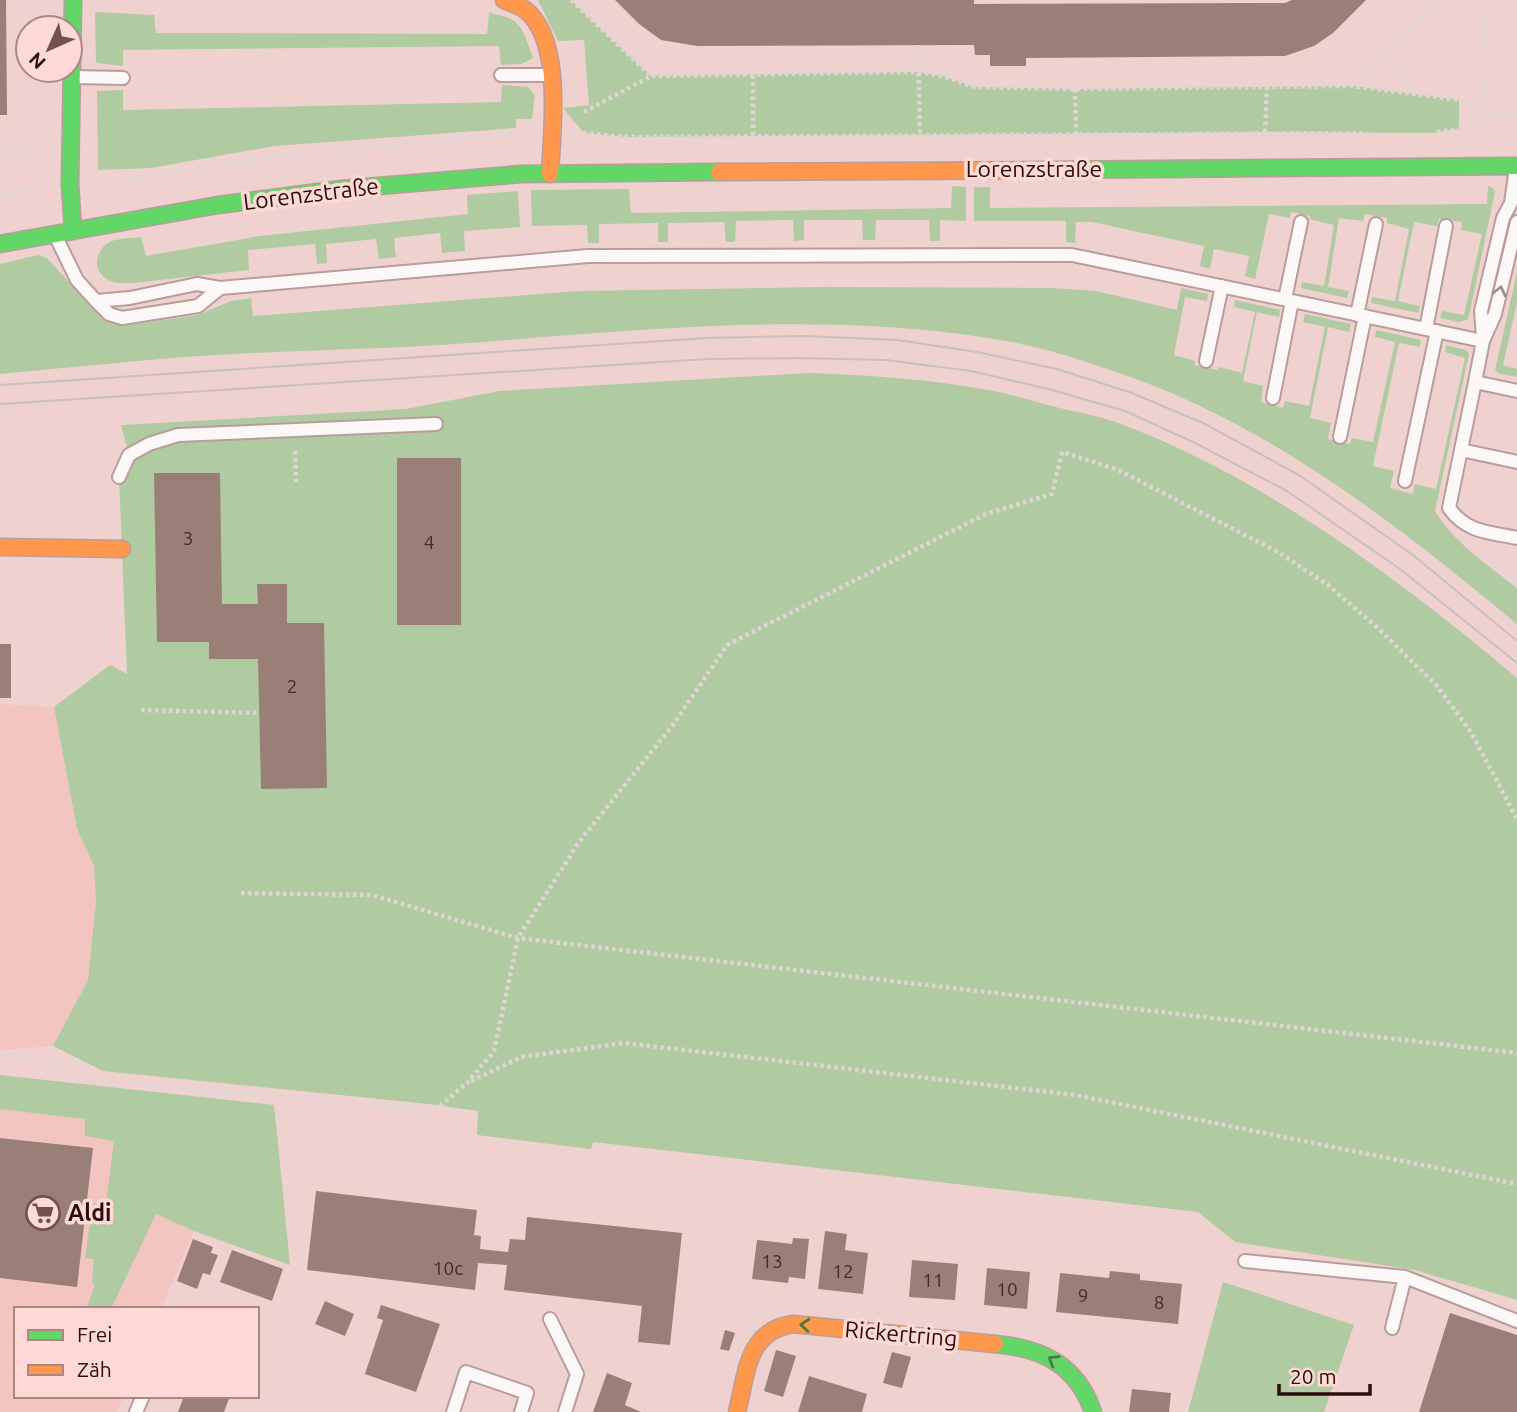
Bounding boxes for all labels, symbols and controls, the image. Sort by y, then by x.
north arrow [14,14,84,84]
text: N [24,48,50,74]
street label: Lorenzstraße [966,156,1102,181]
street label: Lorenzstraße [242,173,380,214]
one-way arrow [1492,285,1507,297]
house number: 3 [183,527,193,549]
house number: 4 [424,531,434,553]
house number: 2 [287,675,297,697]
supermarket icon: Aldi [24,1194,62,1232]
place label: Aldi [68,1200,111,1225]
house number: 13 [761,1250,783,1272]
house number: 10c [433,1257,463,1279]
house number: 12 [832,1260,854,1282]
house number: 11 [922,1269,944,1291]
house number: 10 [996,1278,1018,1300]
house number: 9 [1078,1284,1088,1306]
house number: 8 [1154,1291,1164,1313]
legend [14,1307,259,1398]
street label: Rickertring [844,1316,958,1351]
one-way arrow [799,1318,811,1333]
text: Frei [77,1322,112,1346]
scale bar [1279,1352,1370,1396]
one-way arrow [1047,1355,1060,1368]
text: Zäh [77,1357,112,1381]
text: 20 m [1290,1364,1337,1388]

